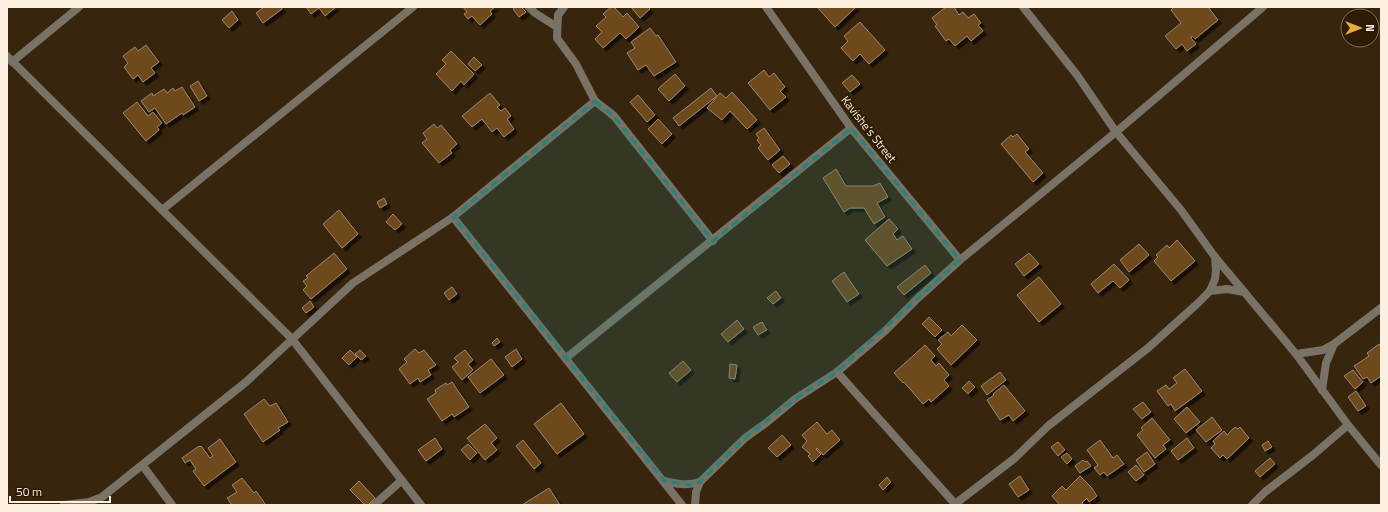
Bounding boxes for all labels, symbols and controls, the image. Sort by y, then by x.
north arrow [1340,8,1380,48]
text: N [1362,24,1378,32]
street label: Kavishe’s Street [837,91,902,167]
scale bar [10,478,110,504]
text: 50 m [16,482,42,501]

